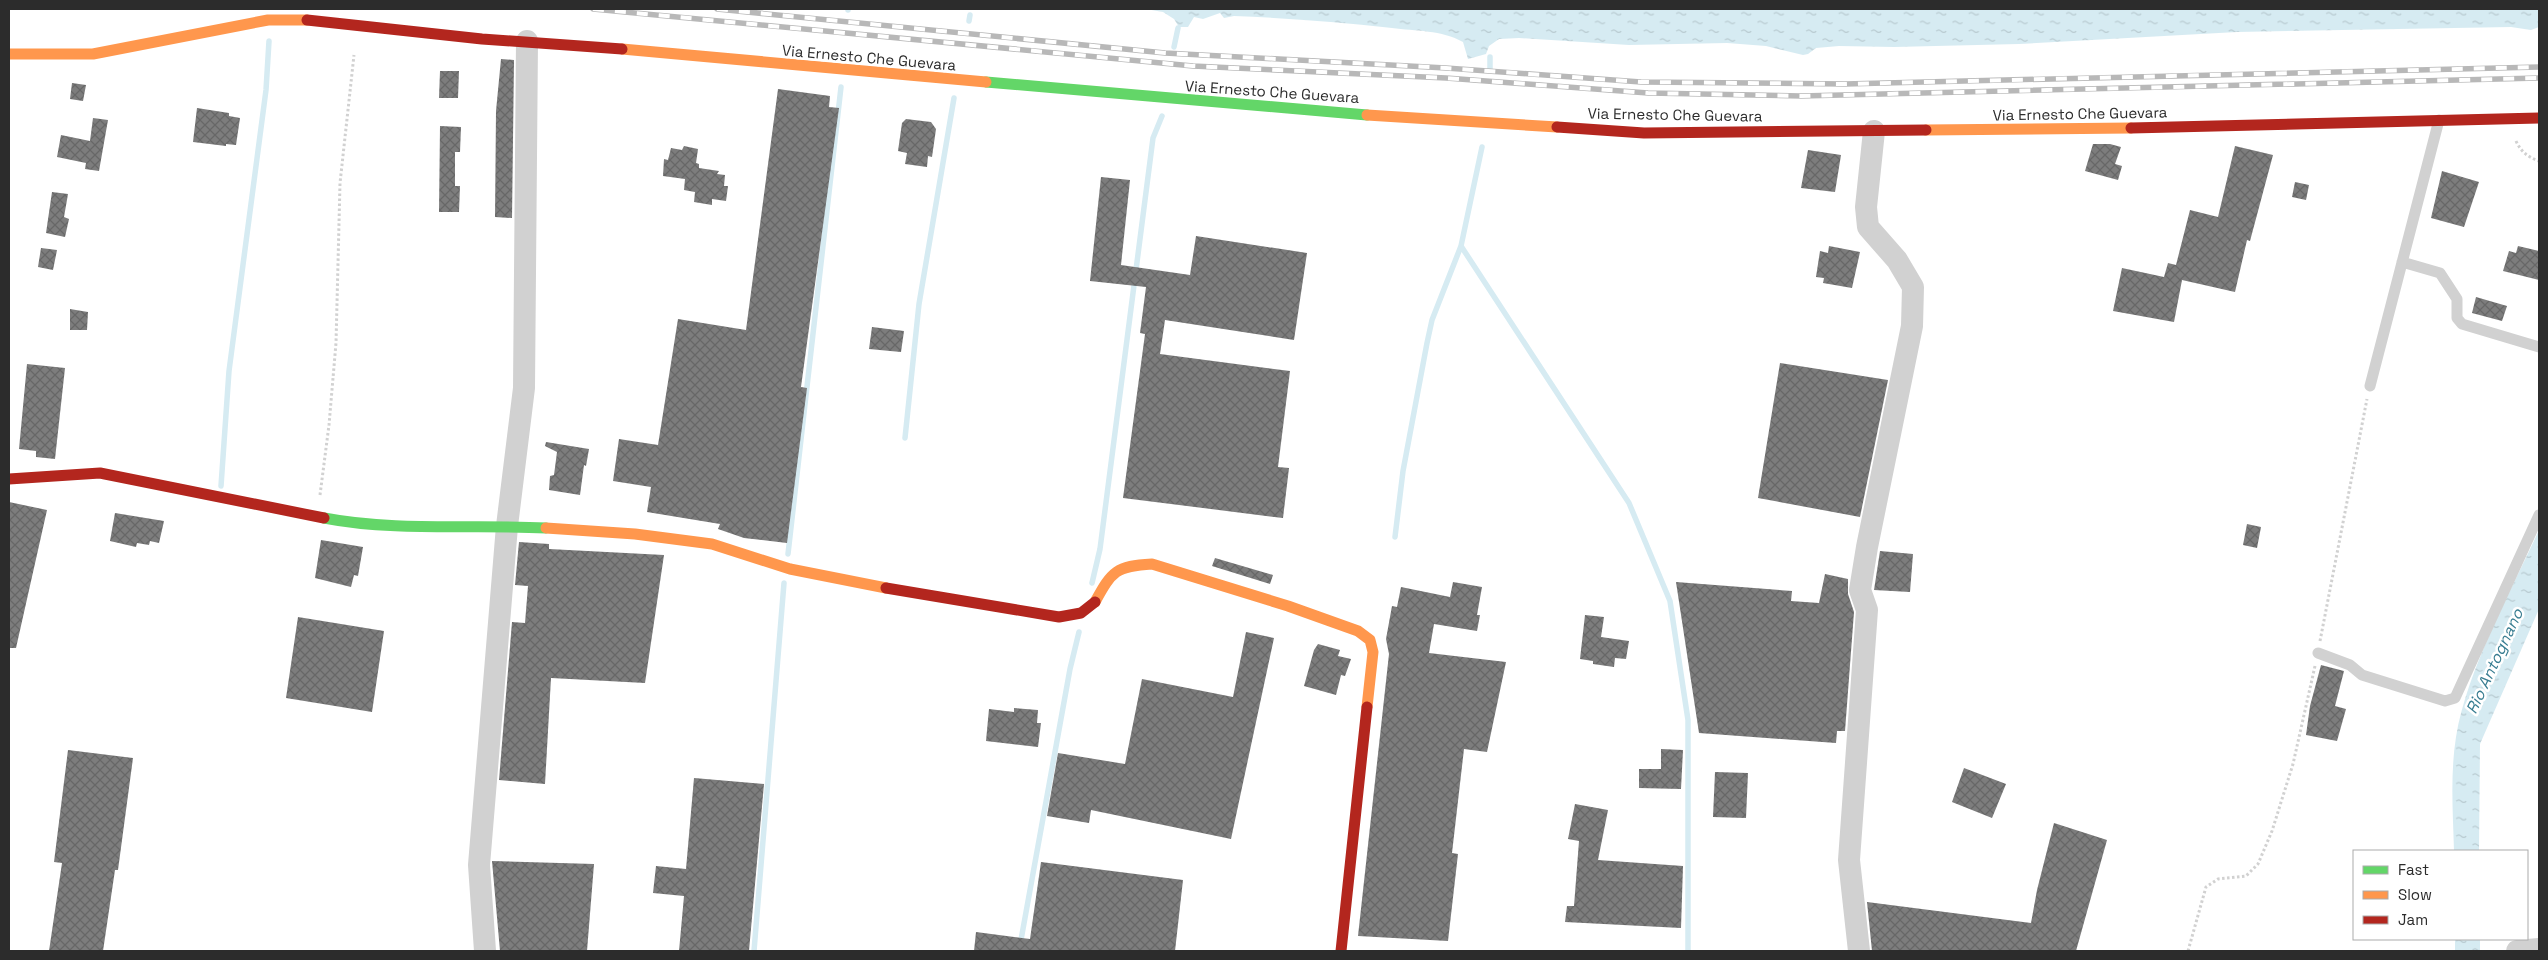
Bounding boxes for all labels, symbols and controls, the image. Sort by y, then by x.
street label: Via Ernesto Che Guevara [781,40,957,75]
street label: Via Ernesto Che Guevara [1184,76,1360,107]
street label: Via Ernesto Che Guevara [1992,102,2168,125]
street label: Via Ernesto Che Guevara [1587,103,1763,126]
water label: Rio Antognano [2461,604,2528,717]
legend [2353,850,2528,940]
text: Fast [2398,860,2429,879]
text: Slow [2398,885,2432,904]
text: Jam [2398,910,2428,929]

